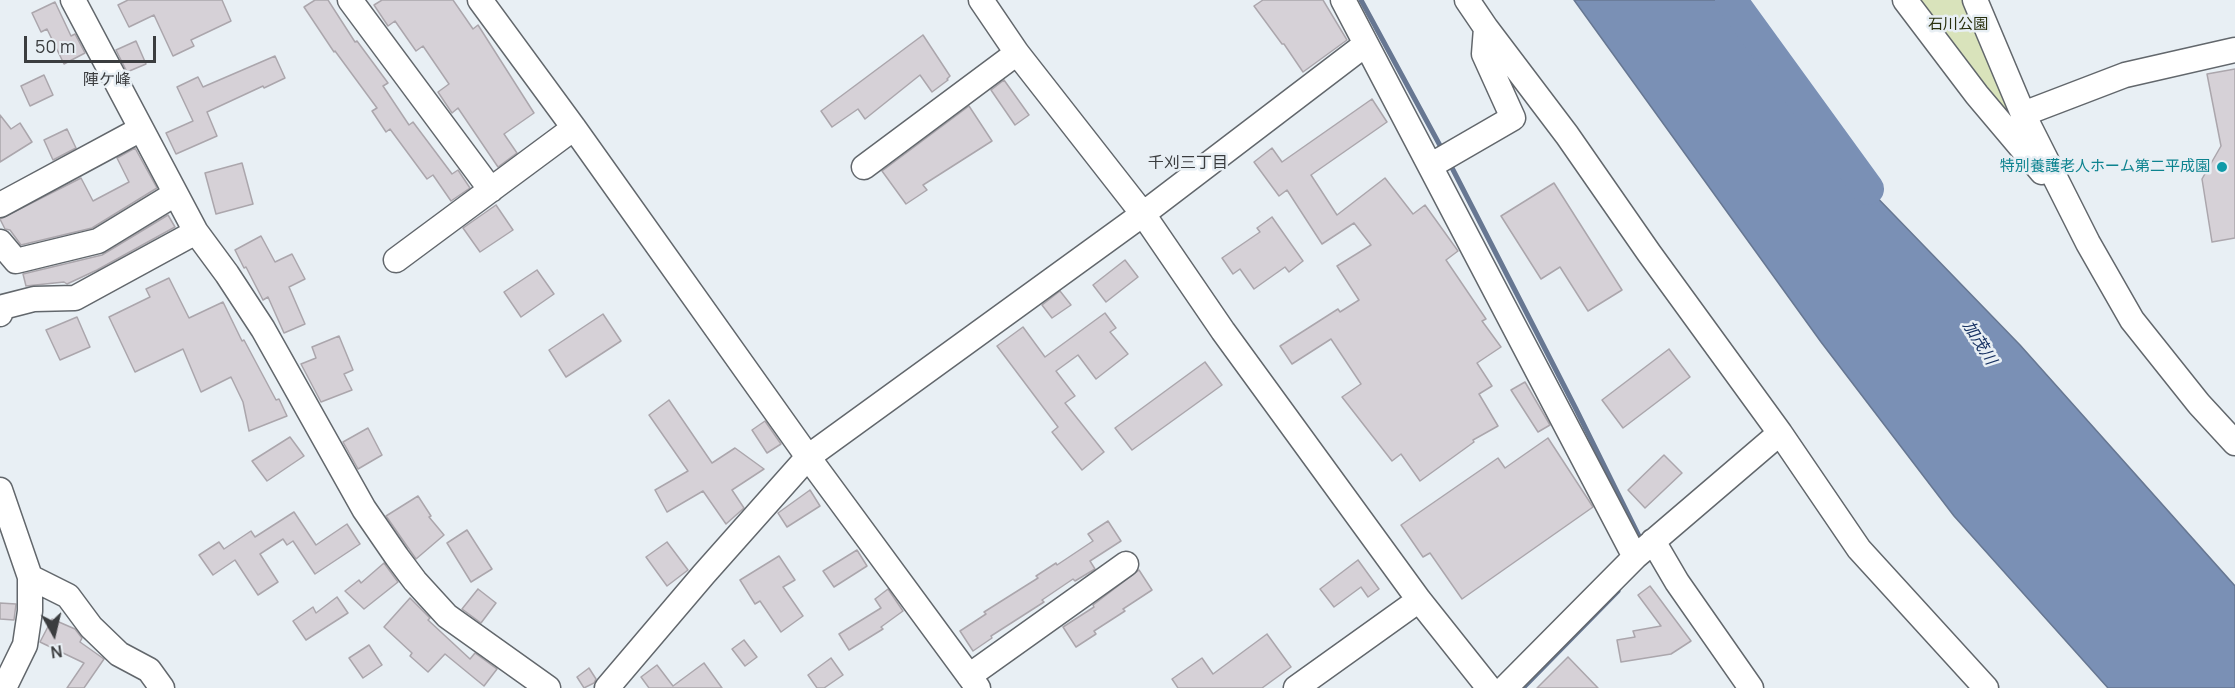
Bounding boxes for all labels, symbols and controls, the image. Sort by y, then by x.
park label: 石川公園 [1928,16,1988,34]
scale bar [27,24,159,62]
text: 50 m [35,34,75,58]
district label: 陣ケ峰 [83,71,131,91]
district label: 千刈三丁目 [1148,154,1228,174]
place label: 特別養護老人ホーム第二平成園 [2000,158,2210,176]
marker: 特別養護老人ホーム第二平成園 [2215,160,2229,174]
water label: 加茂川 [1958,318,2000,368]
north arrow [24,604,84,664]
text: N [49,640,64,664]

